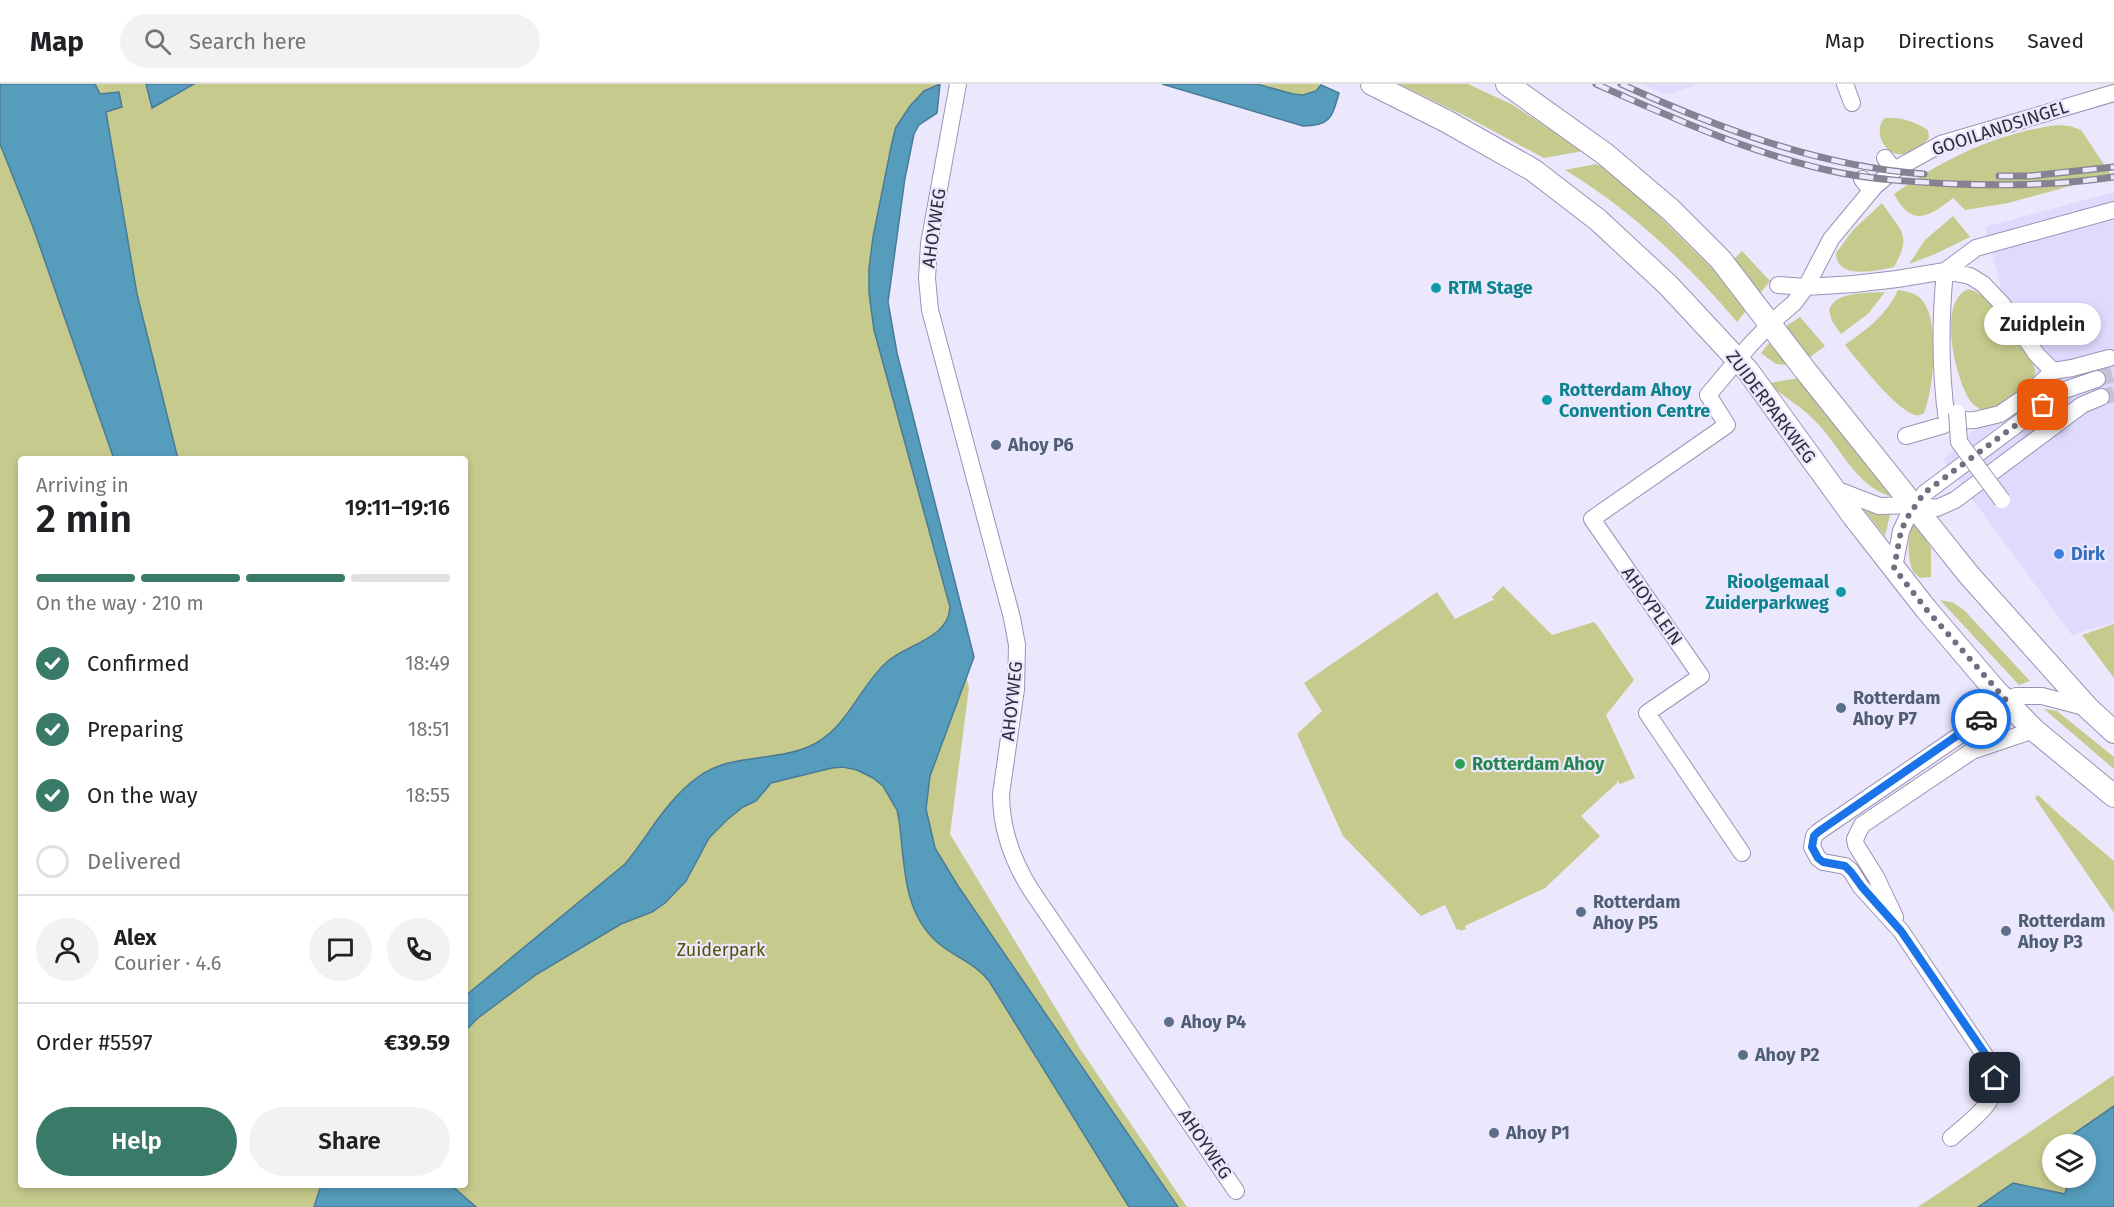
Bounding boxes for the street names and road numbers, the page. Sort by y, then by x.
street label: GOOILANDSINGEL [1929,96,2071,160]
street label: AHOYWEG [918,187,950,269]
street label: ZUIDERPARKWEG [1721,346,1821,468]
street label: AHOYPLEIN [1617,562,1687,650]
street label: AHOYWEG [997,660,1027,742]
street label: AHOYWEG [1174,1105,1236,1183]

